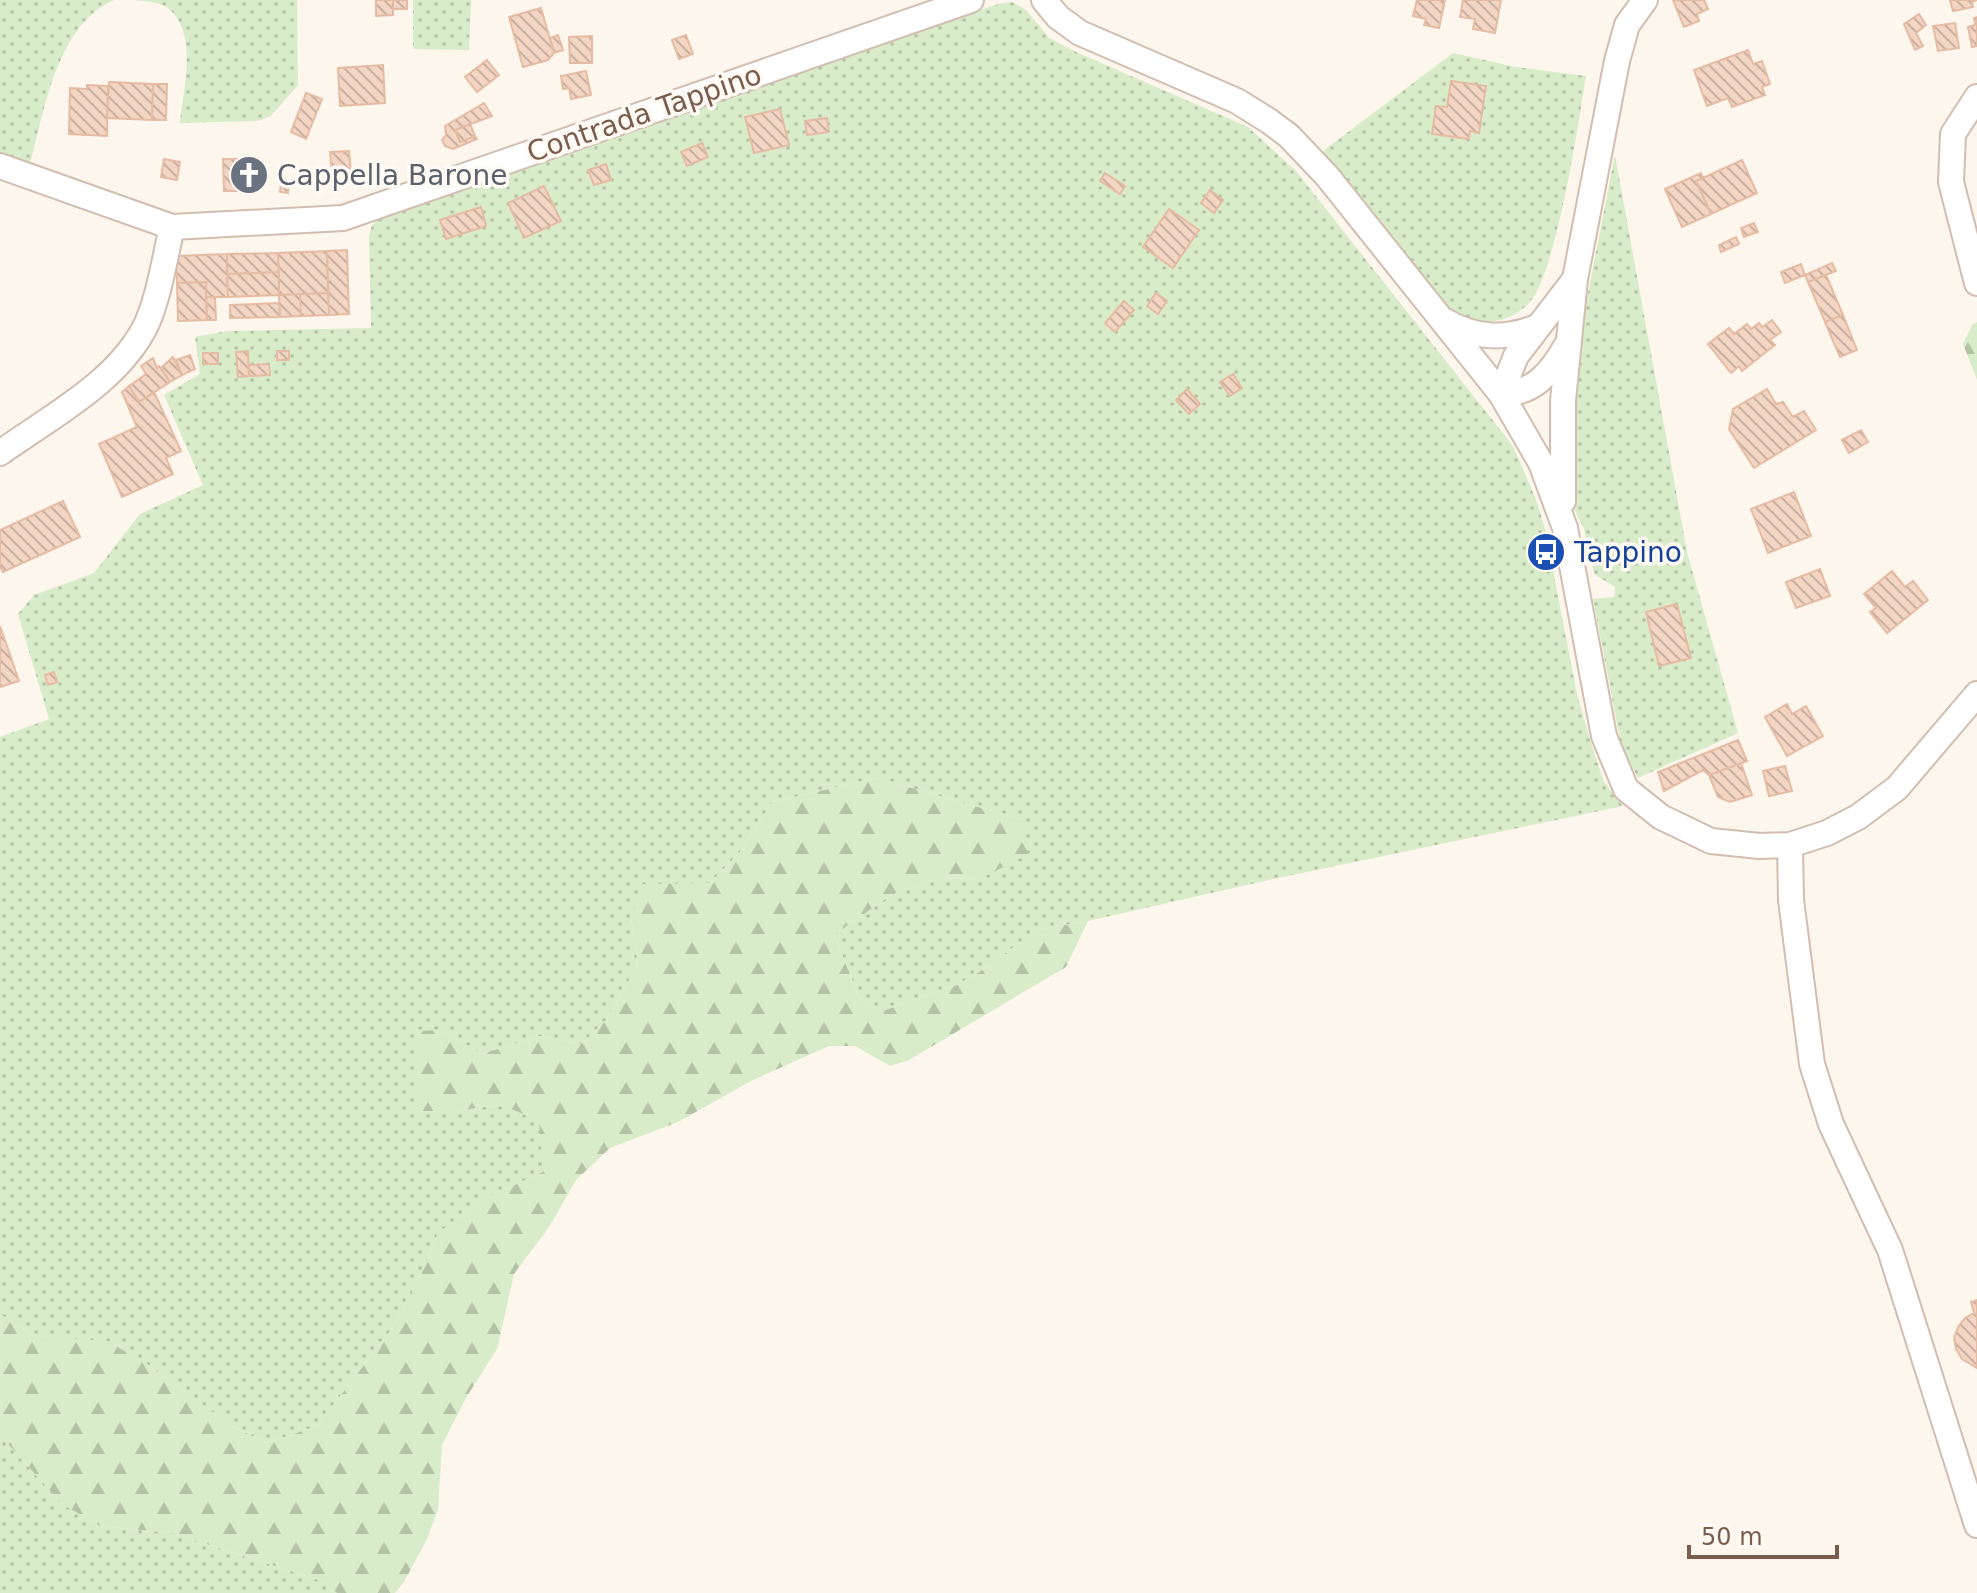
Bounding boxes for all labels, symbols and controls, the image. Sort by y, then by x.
street label: Contrada Tappino [523,58,766,169]
church icon: Cappella Barone [228,154,270,196]
place label: Cappella Barone [277,159,507,192]
bus stop icon: Tappino [1525,531,1567,573]
place label: Tappino [1573,536,1682,569]
scale bar [1689,1509,1837,1559]
text: 50 m [1701,1523,1763,1551]

